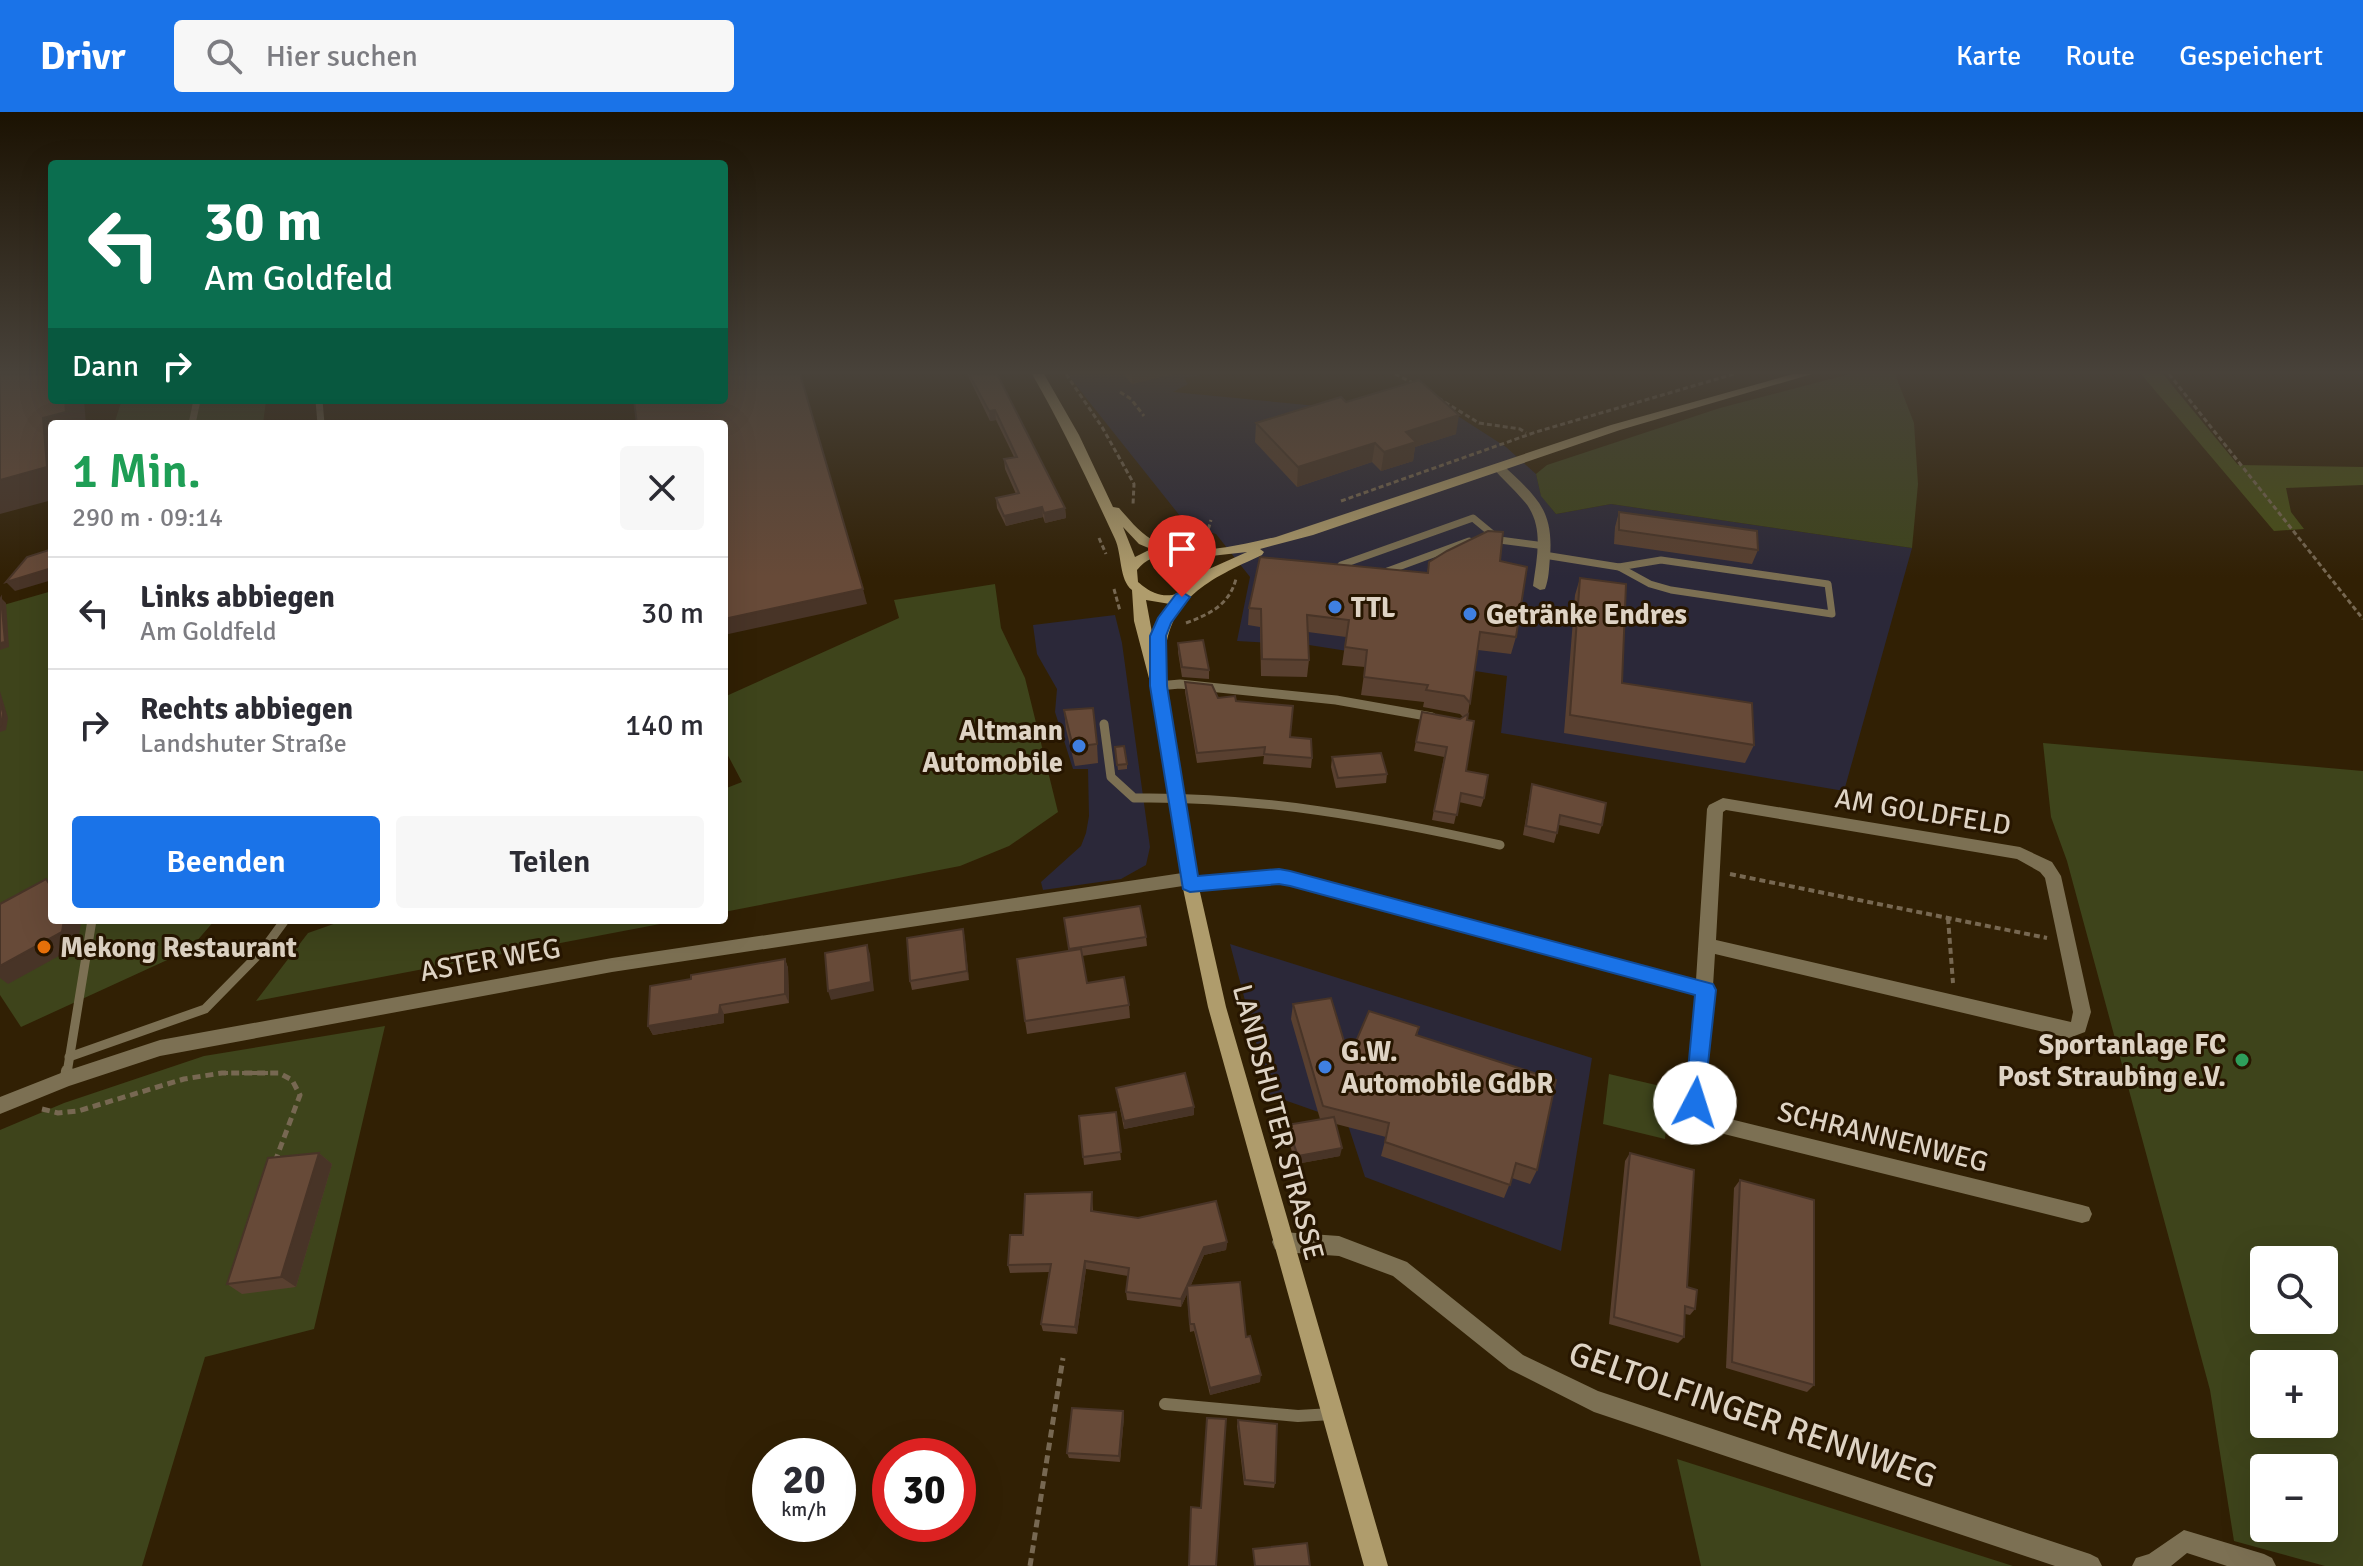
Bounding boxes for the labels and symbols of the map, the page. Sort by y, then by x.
pin [1148,515,1216,597]
place label: TTL [1351,591,1396,625]
marker: TTL [1326,598,1344,616]
place label: Getränke Endres [1486,598,1687,632]
marker: Getränke Endres [1461,605,1479,623]
place label: Altmann Automobile [922,714,1063,780]
marker: Altmann Automobile [1070,737,1088,755]
street label: AM GOLDFELD [1832,781,2013,843]
place label: Mekong Restaurant [60,931,297,965]
street label: ASTER WEG [417,931,563,989]
marker: Mekong Restaurant [35,938,53,956]
street label: LANDSHUTER STRASSE [1225,981,1331,1264]
place label: Sportanlage FC Post Straubing e.V. [1998,1028,2226,1094]
place label: G.W. Automobile GdbR [1341,1035,1553,1101]
marker: Sportanlage FC Post Straubing e.V. [2233,1051,2251,1069]
marker: G.W. Automobile GdbR [1316,1058,1334,1076]
position arrow [1653,1061,1737,1145]
street label: SCHRANNENWEG [1774,1094,1991,1180]
street label: GELTOLFINGER RENNWEG [1563,1332,1942,1498]
speed limit sign: 30 [872,1438,976,1542]

